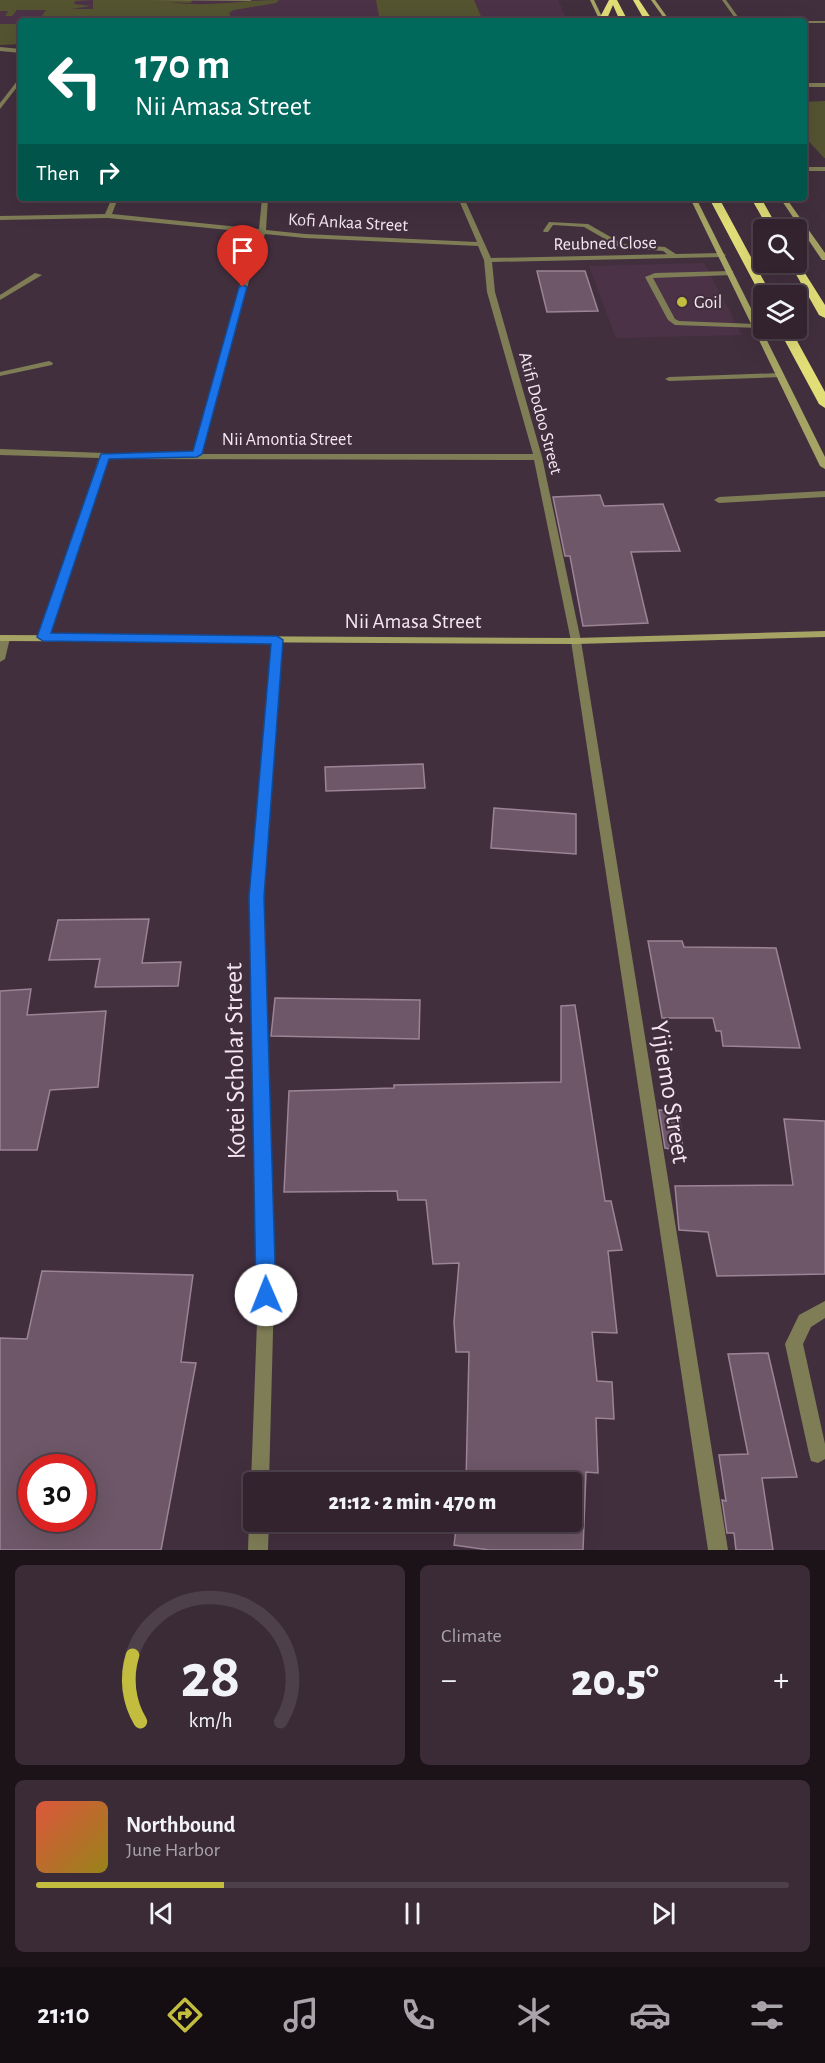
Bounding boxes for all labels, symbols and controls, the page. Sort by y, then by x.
icon: left [36,42,114,120]
text: 170 m [135,44,230,86]
text: Nii Amasa Street [135,93,311,120]
icon: right [92,156,125,189]
text: Then [36,162,80,184]
street label: Kofi Ankaa Street [287,211,409,235]
map controls [753,219,807,339]
button: search [753,219,807,273]
pin [217,225,268,287]
icon: arrive [226,234,259,267]
street label: Reubned Close [553,234,657,254]
button: layers [753,285,807,339]
place label: Goil [694,294,722,312]
marker: Goil [675,295,689,309]
street label: Atifi Dodoo Street [515,350,565,477]
street label: Nii Amontia Street [222,431,352,449]
street label: Nii Amasa Street [345,611,482,632]
street label: Kotei Scholar Street [220,962,250,1160]
street label: Yijiemo Street [646,1019,694,1165]
position arrow [234,1263,298,1327]
speed limit sign: 30 [18,1454,96,1532]
text: 21:12 · 2 min · 470 m [329,1491,496,1513]
text: Climate [441,1626,502,1646]
text: 28 [180,1646,240,1708]
text: 20.5° [571,1659,659,1704]
text: − [441,1664,457,1697]
text: + [773,1664,789,1697]
text: km/h [188,1710,232,1731]
text: Northbound [126,1814,235,1836]
text: June Harbor [126,1840,220,1860]
icon: previous [145,1897,178,1930]
icon: pause [396,1897,429,1930]
icon: next [647,1897,680,1930]
icon: directions [164,1994,206,2036]
icon: music [280,1994,322,2036]
icon: phone [397,1994,439,2036]
icon: climate [513,1994,555,2036]
icon: car [629,1994,671,2036]
icon: filters [746,1994,788,2036]
text: 21:10 [37,2001,90,2028]

